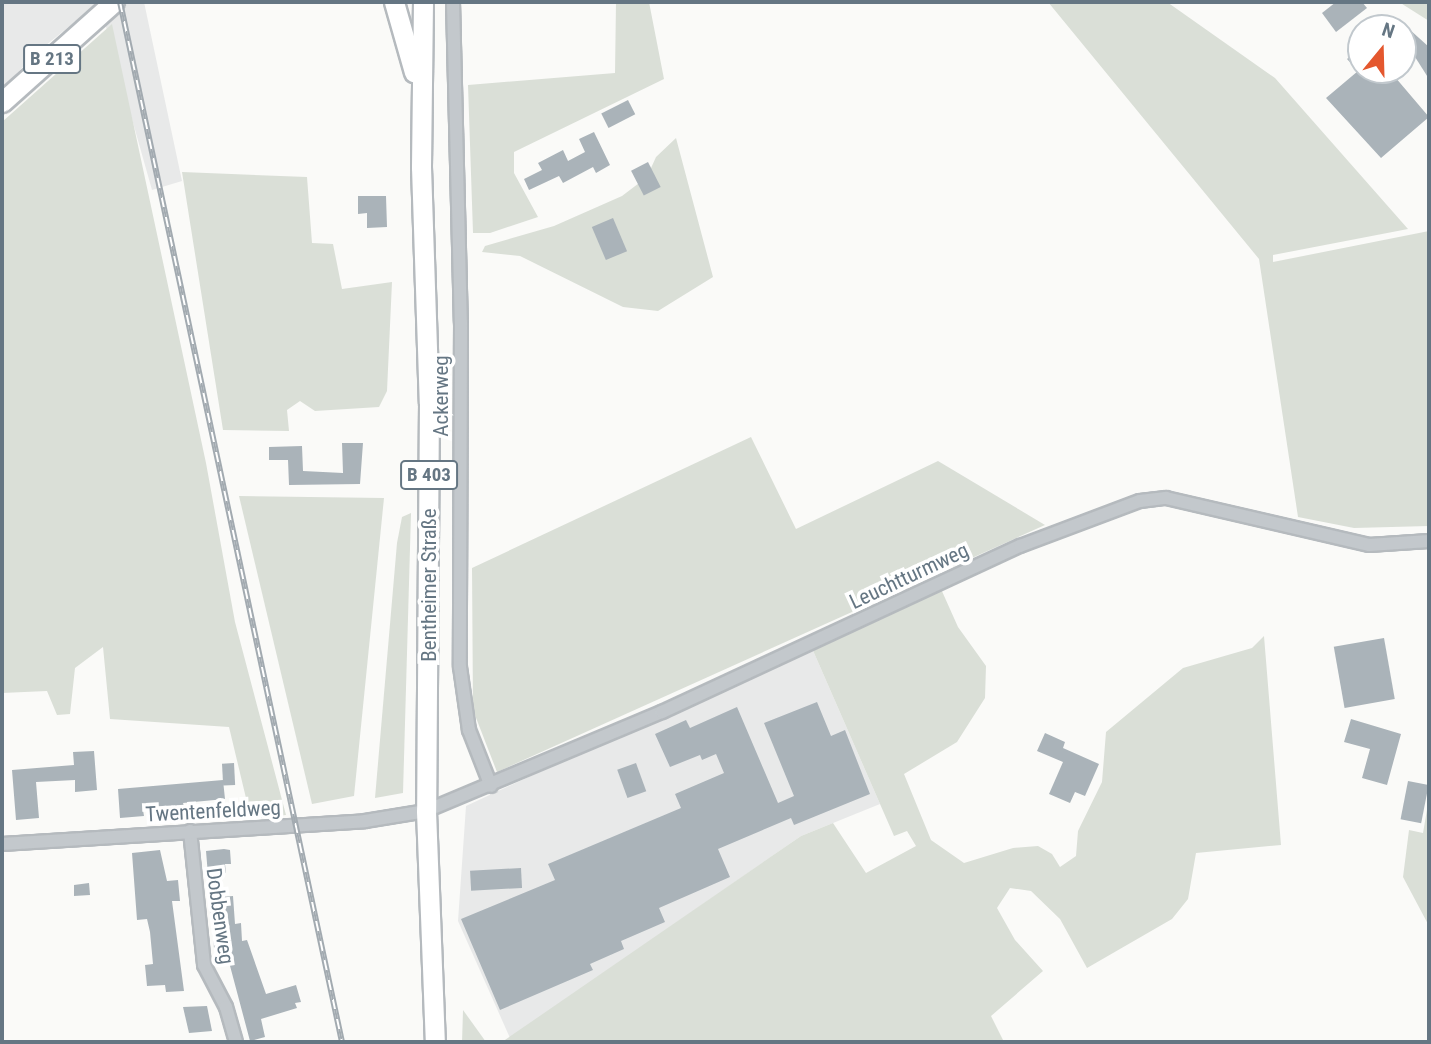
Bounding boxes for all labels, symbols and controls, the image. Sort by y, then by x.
north arrow [1347,14,1417,84]
text: N [1379,18,1398,43]
road number: B 213 [22,44,82,74]
street label: Ackerweg [428,355,454,437]
road number: B 403 [399,460,459,490]
street label: Bentheimer Straße [416,508,442,662]
street label: Leuchtturmweg [845,537,973,615]
street label: Twentenfeldweg [145,795,281,827]
street label: Dobbenweg [201,866,239,966]

